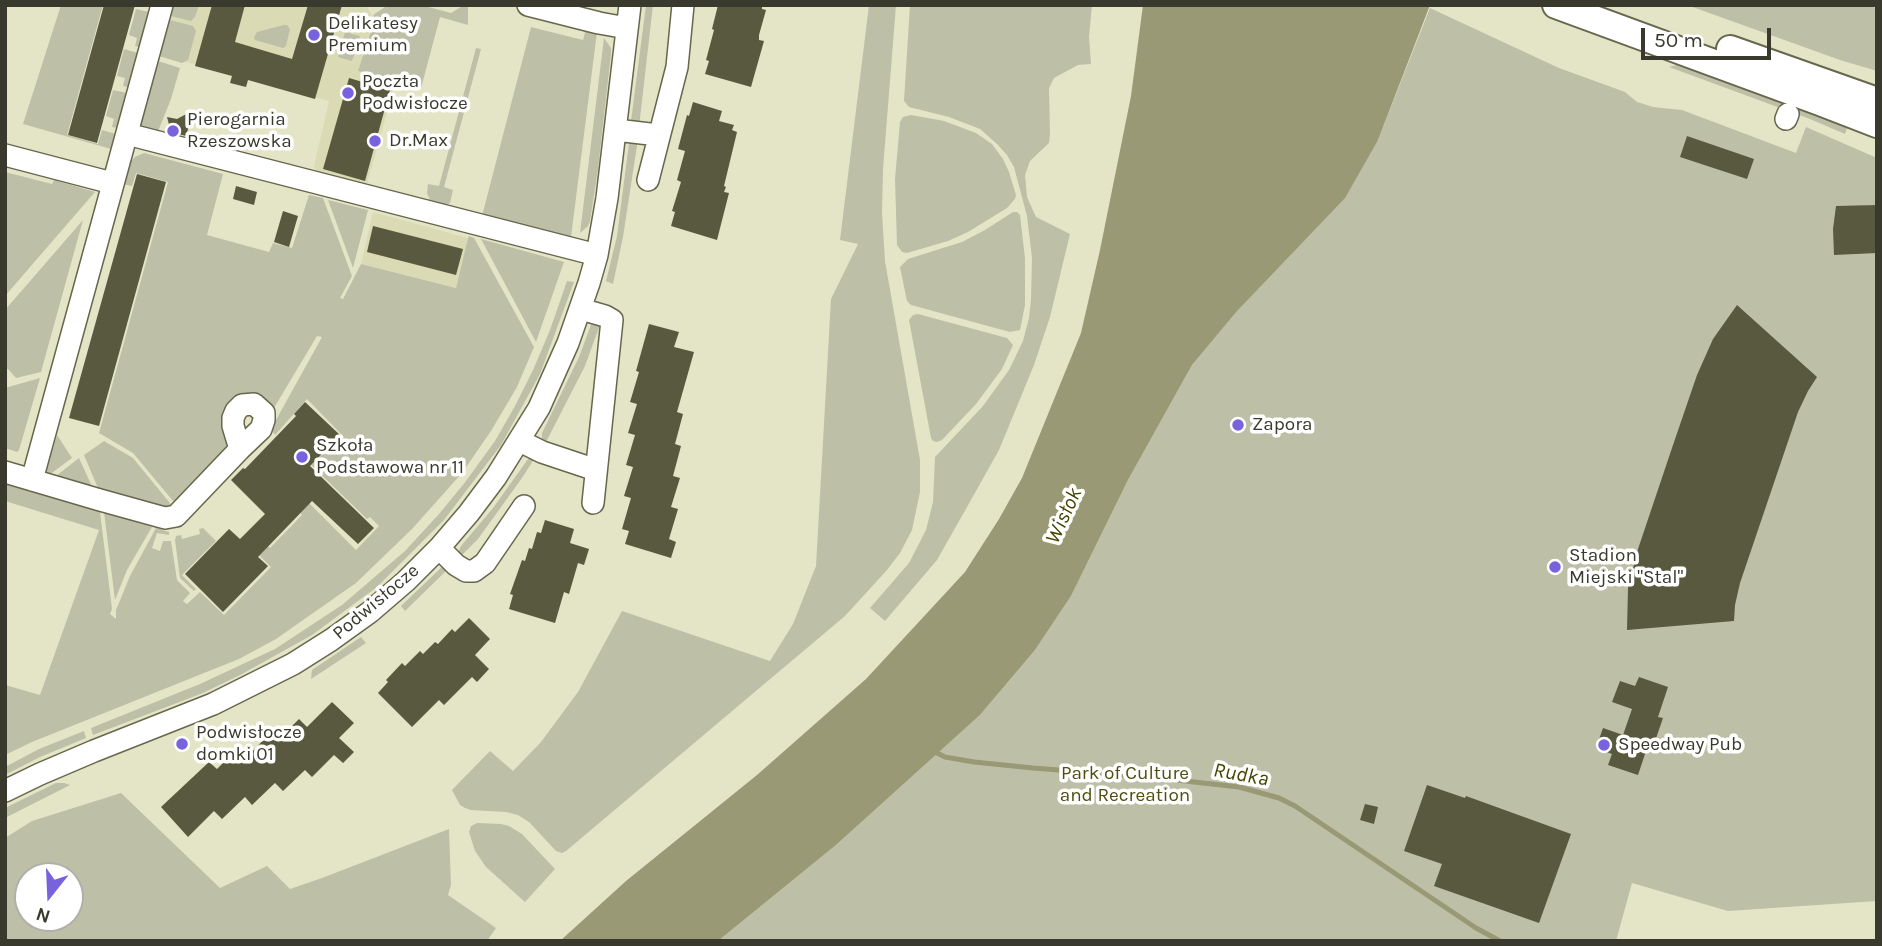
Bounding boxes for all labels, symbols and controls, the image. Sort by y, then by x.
place label: Delikatesy Premium [328,13,418,57]
scale bar [1644,14,1773,58]
marker: Delikatesy Premium [306,27,322,43]
text: 50 m [1654,28,1703,52]
place label: Poczta Podwisłocze [362,71,468,115]
marker: Poczta Podwisłocze [340,85,356,101]
place label: Pierogarnia Rzeszowska [187,109,292,153]
marker: Pierogarnia Rzeszowska [165,123,181,139]
place label: Dr.Max [389,130,448,152]
marker: Dr.Max [367,133,383,149]
place label: Zapora [1252,414,1313,436]
marker: Zapora [1230,417,1246,433]
place label: Szkoła Podstawowa nr 11 [316,435,464,479]
marker: Szkoła Podstawowa nr 11 [294,449,310,465]
water label: Wisłok [1040,484,1088,548]
place label: Stadion Miejski "Stal" [1569,545,1683,589]
street label: Podwisłocze [328,559,424,645]
marker: Stadion Miejski "Stal" [1547,559,1563,575]
place label: Podwisłocze domki 01 [196,722,302,766]
place label: Speedway Pub [1618,734,1742,756]
marker: Podwisłocze domki 01 [174,736,190,752]
marker: Speedway Pub [1596,737,1612,753]
water label: Rudka [1211,758,1271,792]
park label: Park of Culture and Recreation [1060,763,1190,807]
north arrow [14,862,84,932]
text: N [33,903,53,928]

